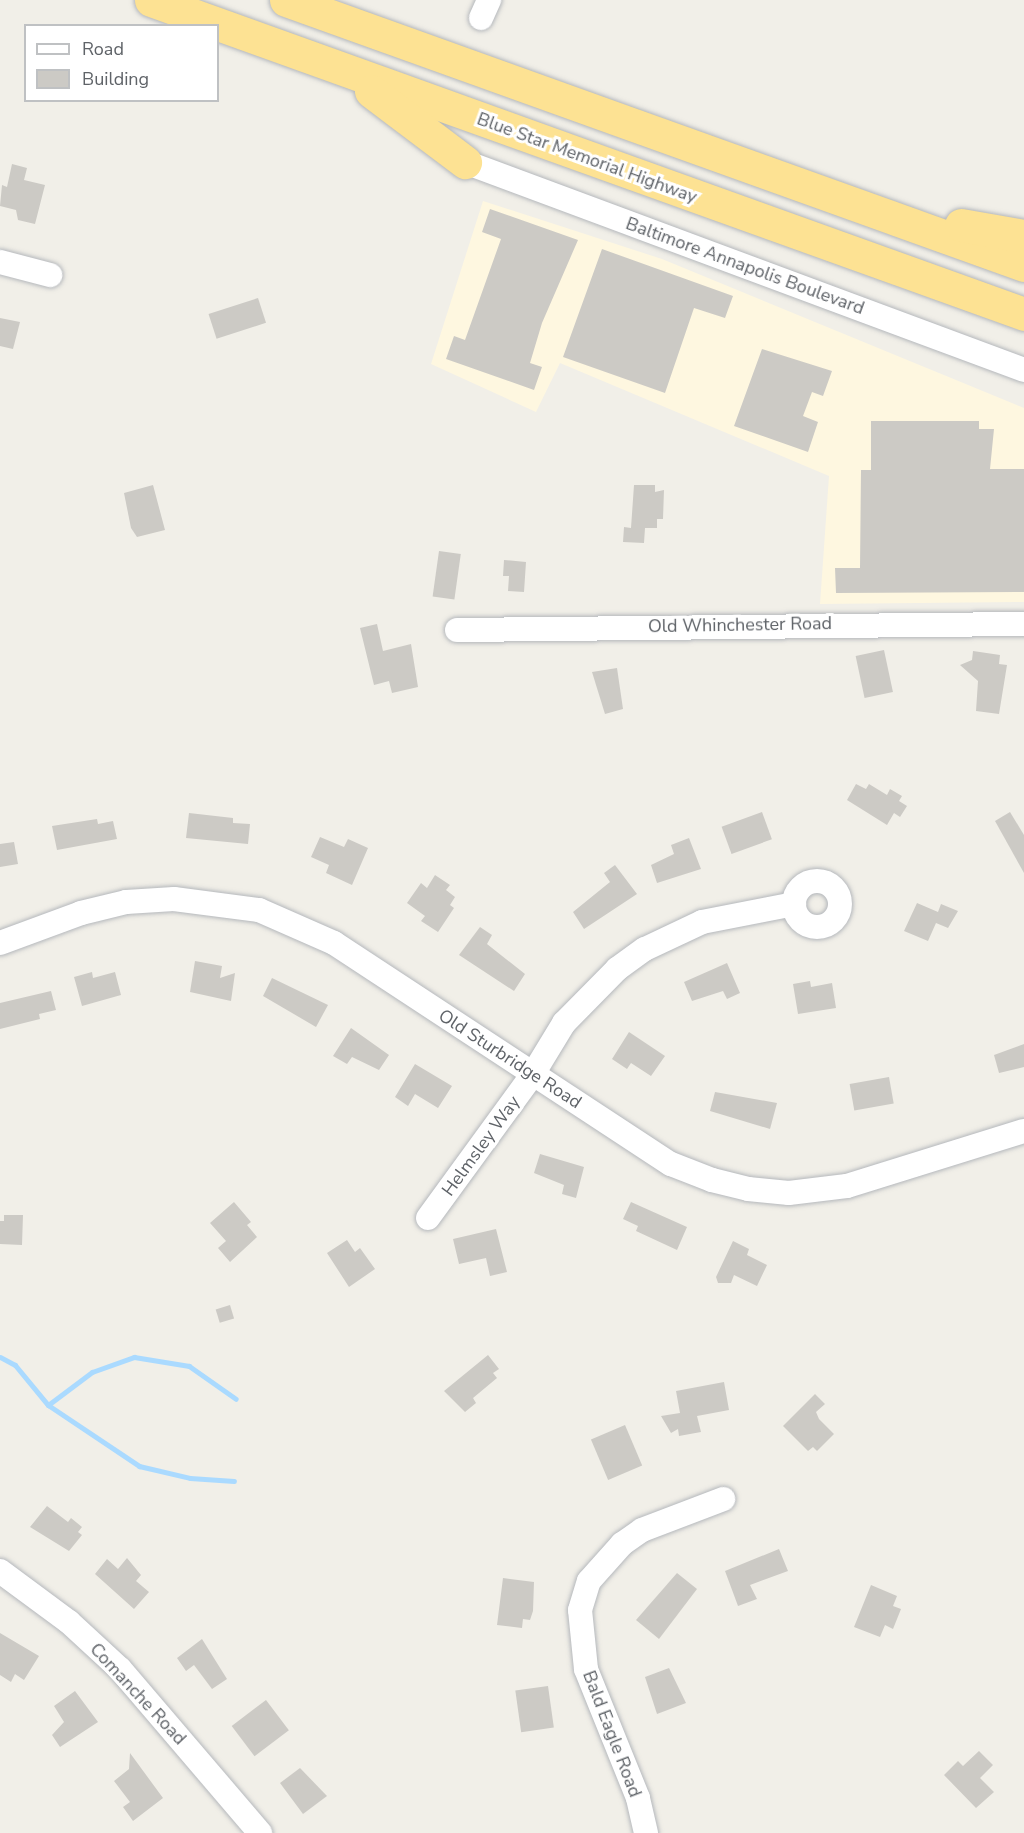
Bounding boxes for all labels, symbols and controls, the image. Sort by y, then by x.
legend [24,24,219,102]
text: Road [82,37,124,61]
text: Building [82,67,149,91]
street label: Blue Star Memorial Highway [474,108,700,208]
street label: Baltimore Annapolis Boulevard [623,213,867,319]
street label: Old Whinchester Road [648,613,832,637]
street label: Old Sturbridge Road [434,1005,586,1113]
street label: Helmsley Way [437,1092,525,1200]
street label: Comanche Road [85,1639,191,1749]
street label: Bald Eagle Road [578,1668,646,1800]

